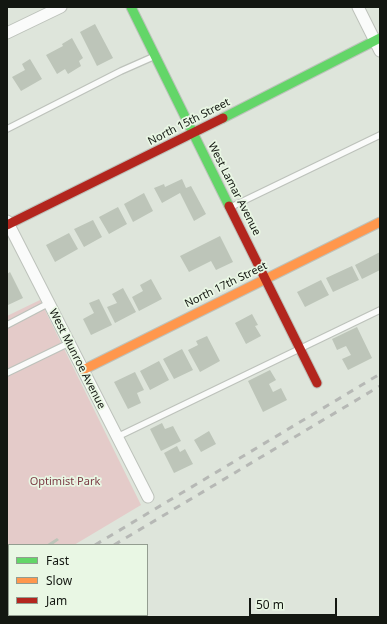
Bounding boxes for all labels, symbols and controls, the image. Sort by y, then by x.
street label: North 15th Street [146,96,232,148]
street label: West Lamar Avenue [205,140,263,238]
street label: North 17th Street [183,259,269,311]
street label: West Munroe Avenue [46,307,108,411]
park label: Optimist Park [30,475,100,489]
legend [8,544,148,616]
text: Fast [46,552,69,569]
text: Slow [46,572,72,589]
scale bar [251,590,339,616]
text: Jam [46,592,67,609]
text: 50 m [256,596,284,613]

